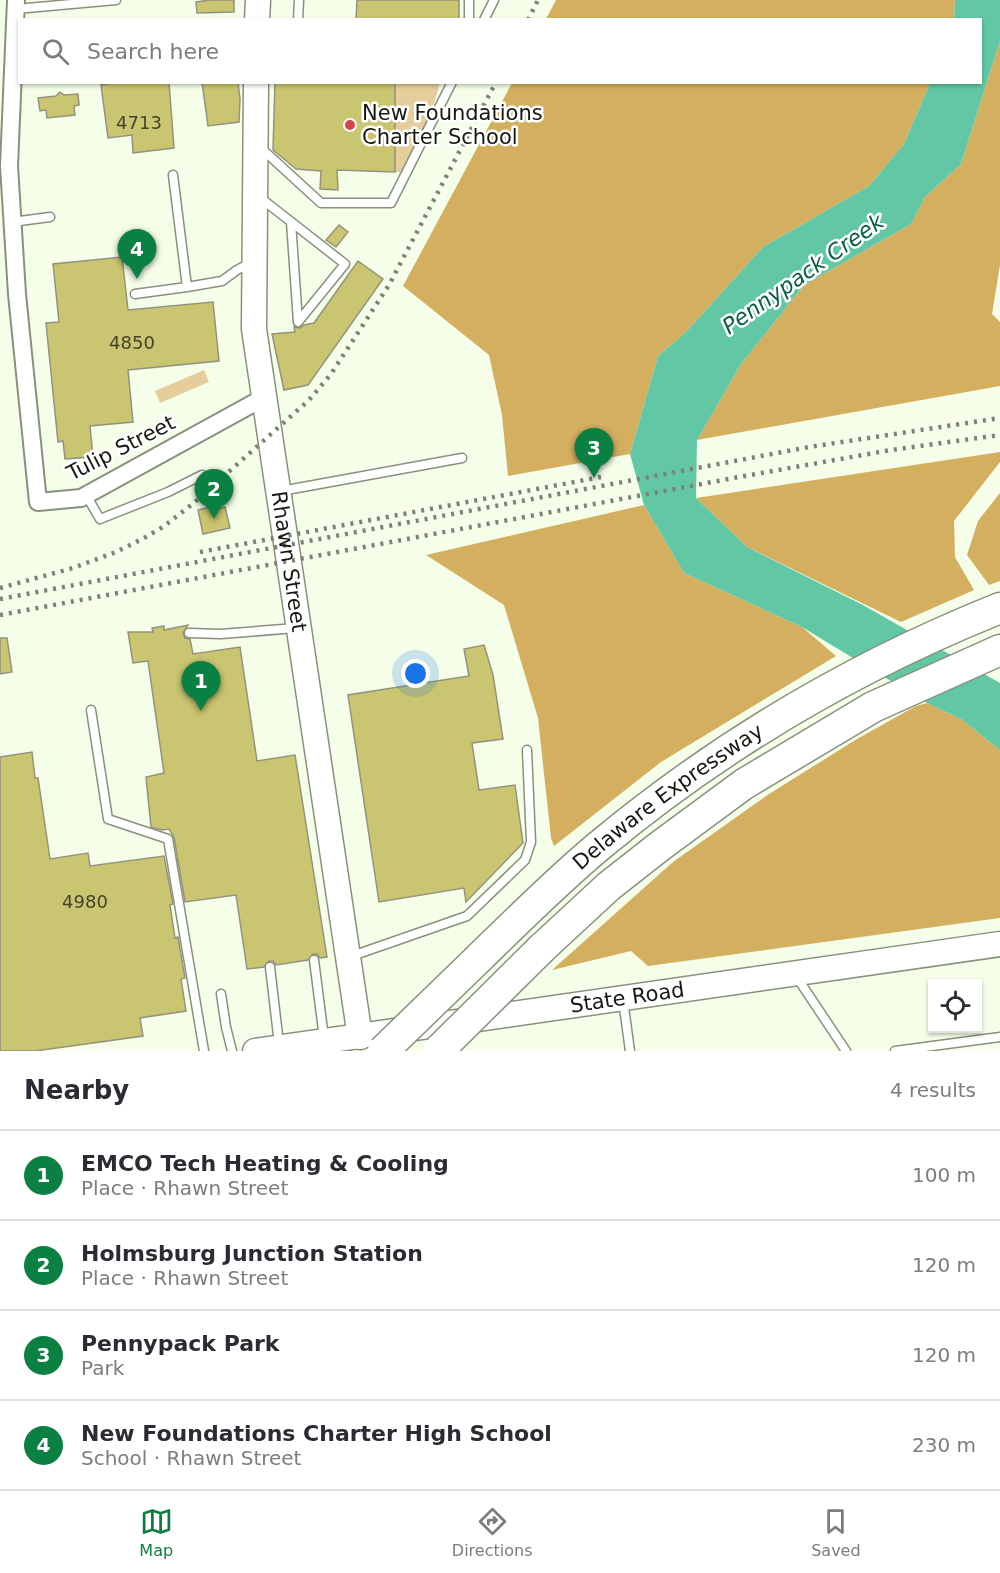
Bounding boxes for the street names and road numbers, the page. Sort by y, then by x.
street label: Tulip Street [62,410,179,486]
street label: Rhawn Street [266,490,311,633]
street label: Delaware Expressway [568,719,767,875]
street label: State Road [569,977,686,1018]

